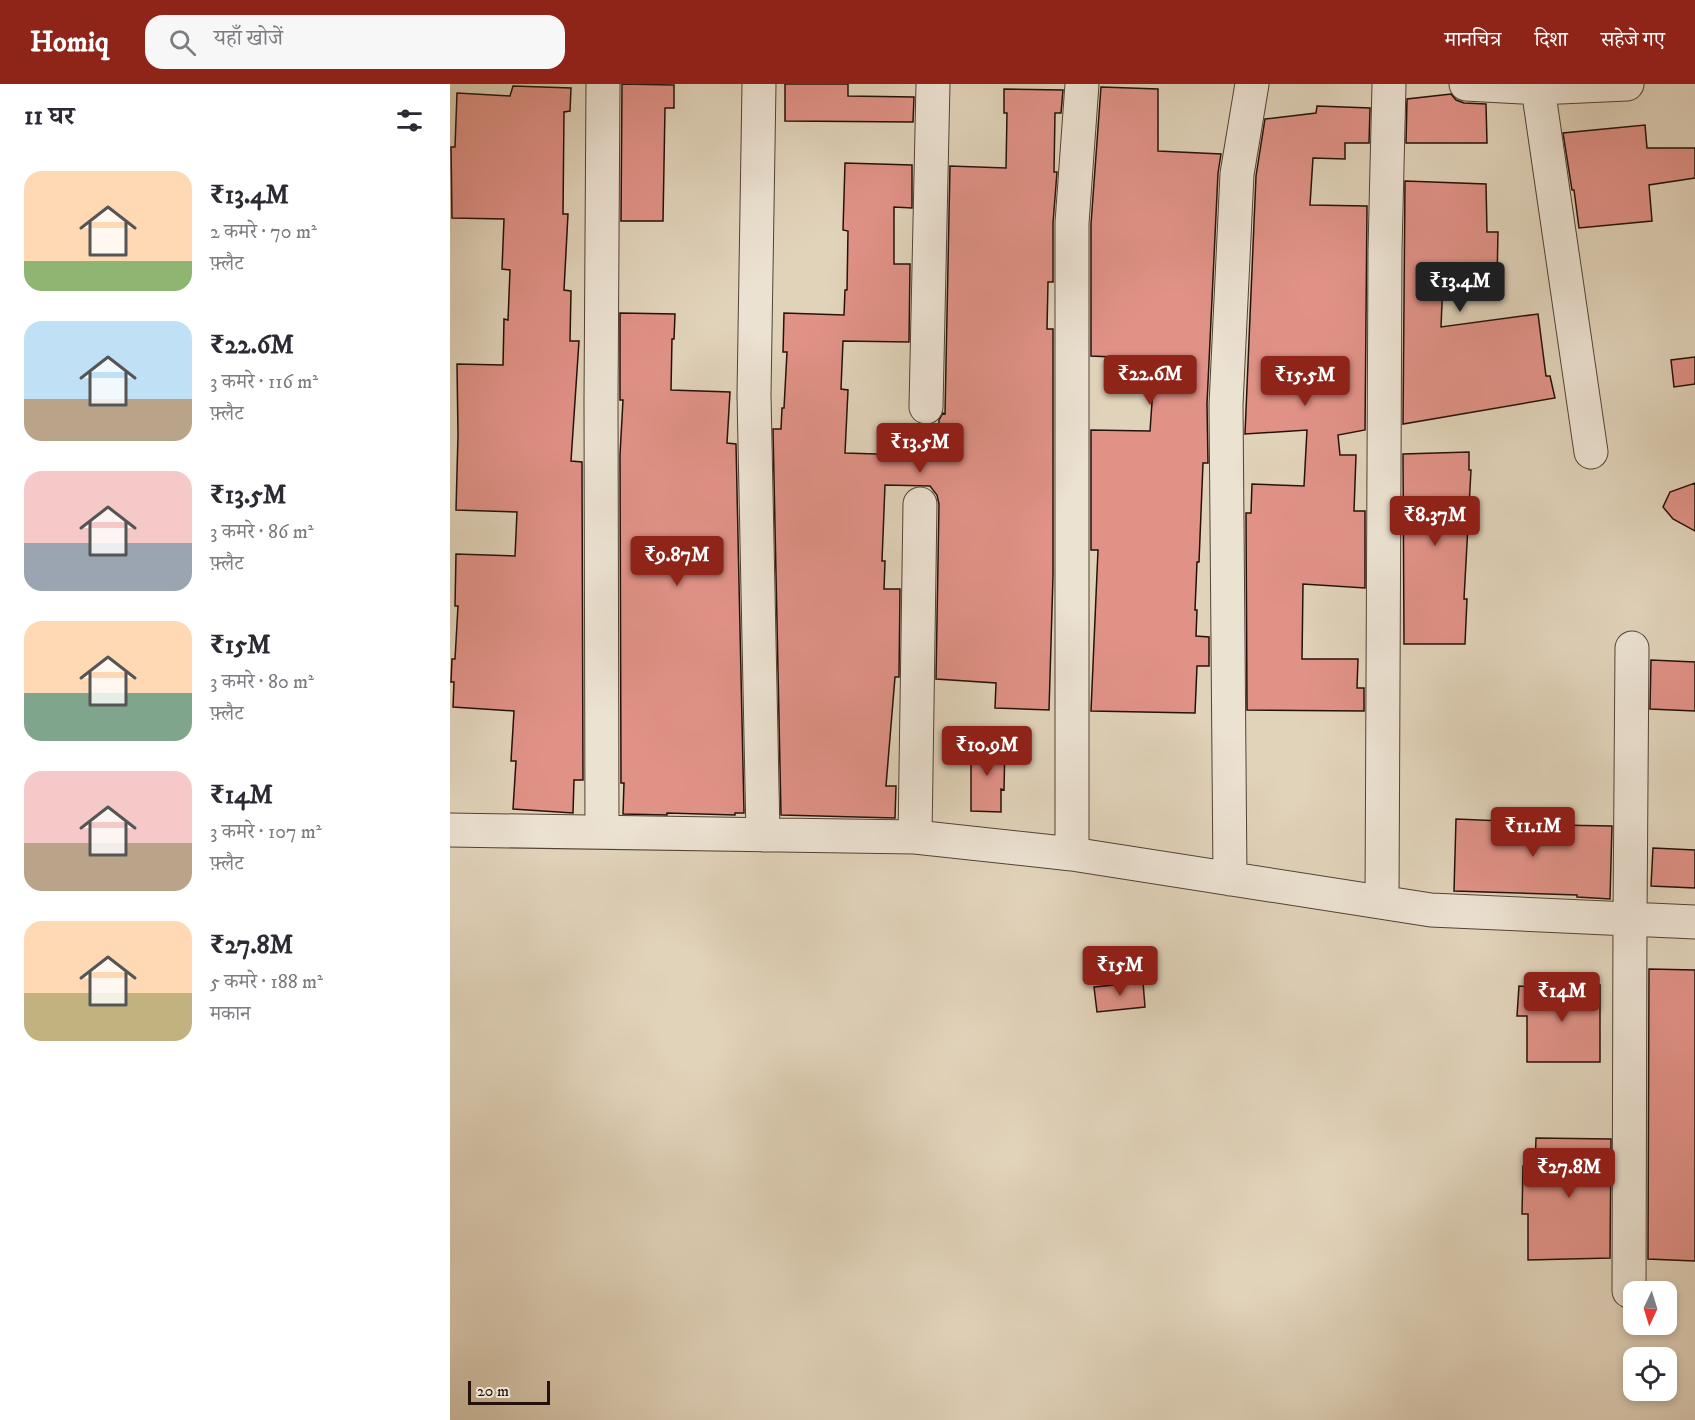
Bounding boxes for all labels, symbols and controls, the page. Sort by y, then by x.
search box [145,15,565,69]
text: Homiq [30,25,109,60]
text: यहाँ खोजें [214,25,283,52]
icon: search [166,26,199,59]
text: मानचित्र [1444,27,1501,53]
text: दिशा [1534,27,1568,53]
text: सहेजे गए [1601,27,1665,53]
text: 11 घर [24,100,75,133]
icon: filters [393,104,426,137]
text: ₹13.4M [210,179,289,212]
icon: home [72,195,144,267]
text: 2 कमरे · 70 m² [210,220,317,245]
text: फ़्लैट [210,252,243,277]
pin: ₹13.4M [1411,262,1509,313]
text: ₹13.4M [1430,269,1490,294]
text: ₹22.6M [210,329,294,362]
icon: home [72,345,144,417]
pin: ₹22.6M [1101,355,1199,406]
pin: ₹15.5M [1256,356,1354,407]
text: ₹22.6M [1118,362,1182,387]
text: ₹15.5M [1275,363,1335,388]
text: 3 कमरे · 116 m² [210,370,318,395]
text: फ़्लैट [210,402,243,427]
pin: ₹13.5M [871,423,969,474]
text: ₹13.5M [891,430,949,455]
text: ₹13.5M [210,479,286,512]
icon: home [72,495,144,567]
pin: ₹8.37M [1386,496,1484,547]
text: ₹8.37M [1404,503,1466,528]
text: 3 कमरे · 86 m² [210,520,314,545]
pin: ₹9.87M [628,536,726,587]
text: ₹9.87M [645,543,709,568]
text: फ़्लैट [210,552,243,577]
text: ₹15M [210,629,271,662]
icon: home [72,645,144,717]
text: 3 कमरे · 80 m² [210,670,314,695]
text: फ़्लैट [210,702,243,727]
pin: ₹10.9M [938,726,1036,777]
text: ₹10.9M [956,733,1018,758]
text: ₹14M [210,779,273,812]
icon: home [72,795,144,867]
pin: ₹11.1M [1484,807,1582,858]
text: ₹11.1M [1505,814,1561,839]
text: 3 कमरे · 107 m² [210,820,322,845]
text: फ़्लैट [210,852,243,877]
text: ₹27.8M [210,929,293,962]
icon: home [72,945,144,1017]
pin: ₹15M [1084,946,1156,997]
text: ₹15M [1097,953,1143,978]
text: 5 कमरे · 188 m² [210,970,323,995]
pin: ₹14M [1526,972,1598,1023]
text: ₹14M [1538,979,1586,1004]
text: मकान [210,1002,251,1027]
pin: ₹27.8M [1520,1148,1618,1199]
text: ₹27.8M [1537,1155,1601,1180]
north arrow [1623,1281,1677,1335]
map controls [1623,1281,1677,1401]
button: locate [1623,1347,1677,1401]
scale bar [468,1378,550,1406]
text: 20 m [477,1381,509,1401]

